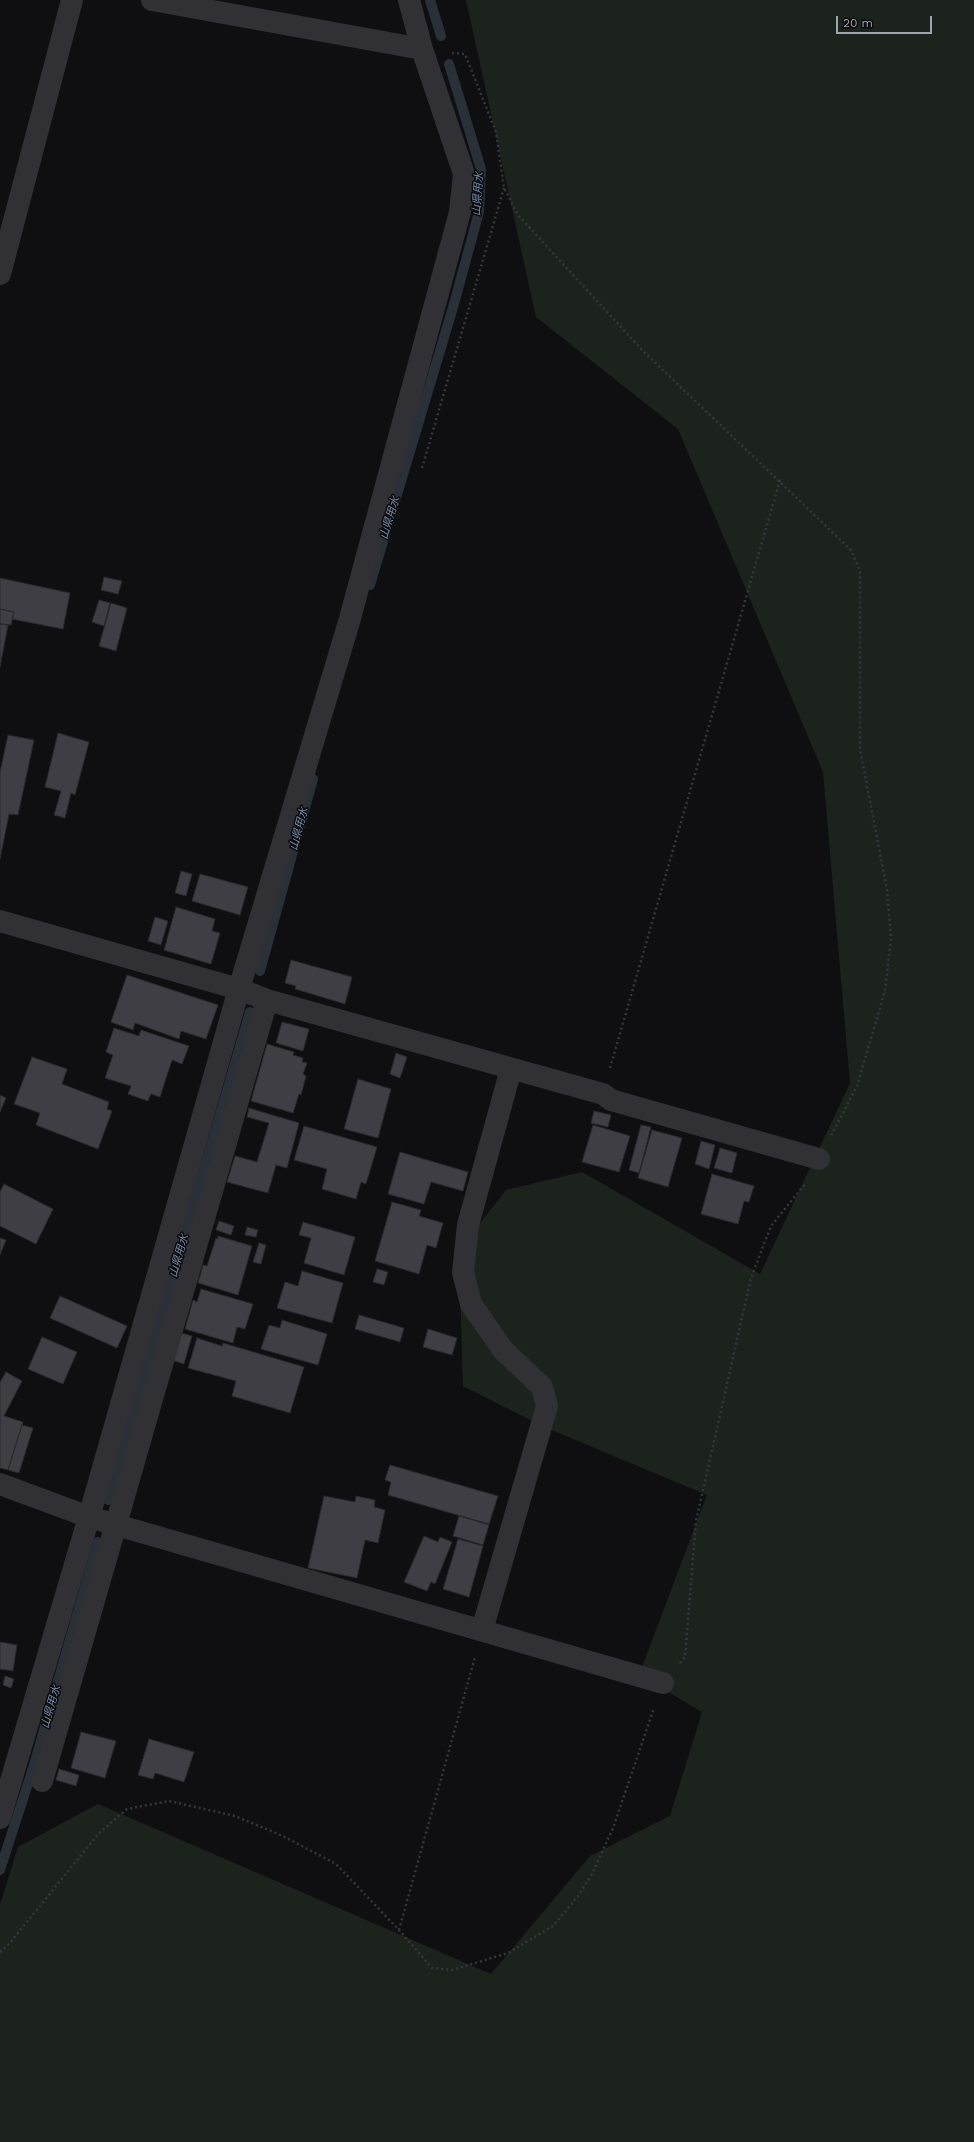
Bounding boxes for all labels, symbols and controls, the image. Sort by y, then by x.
scale bar [838,8,934,34]
text: 20 m [843,16,873,30]
water label: 山県用水 [470,172,486,216]
water label: 山県用水 [377,495,403,541]
water label: 山県用水 [287,806,311,852]
water label: 山県用水 [167,1233,191,1279]
water label: 山県用水 [39,1684,63,1730]

